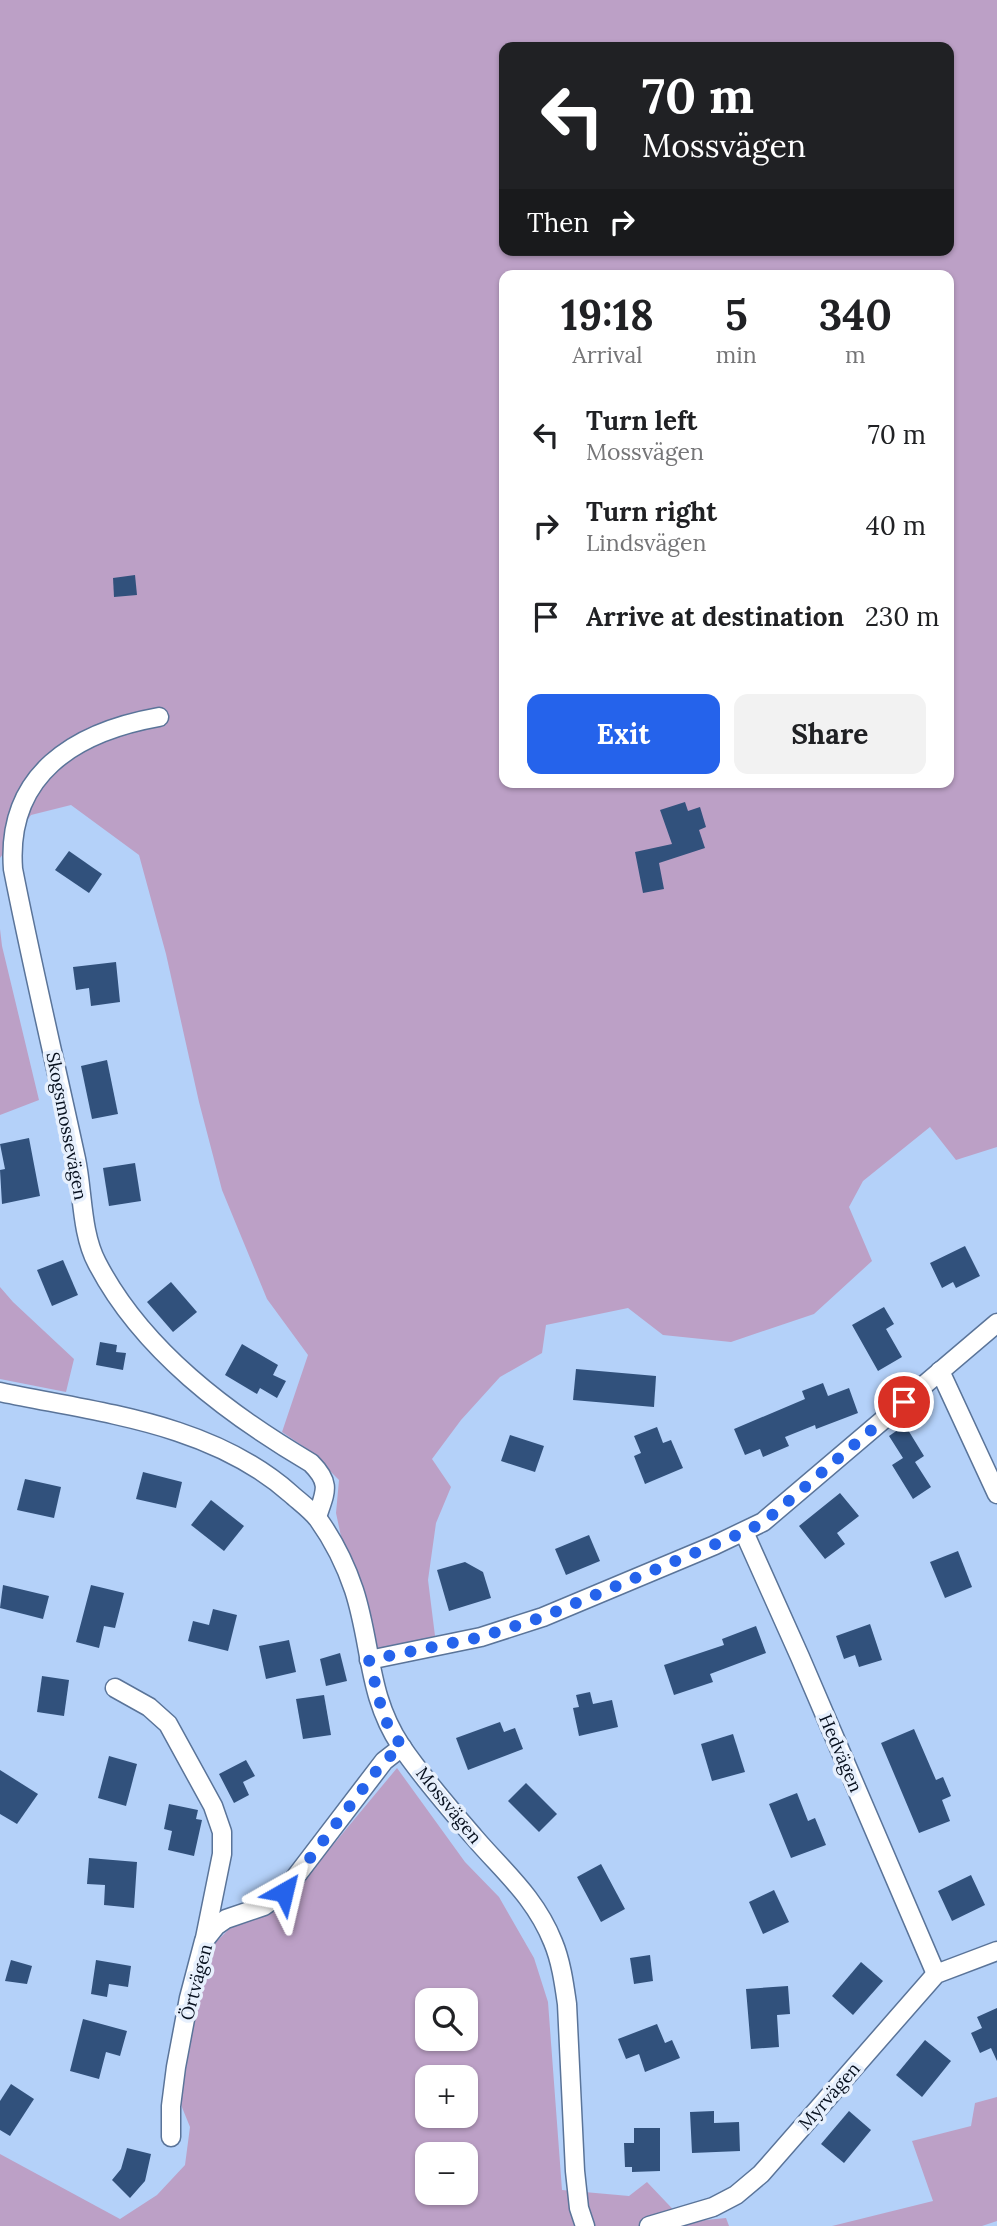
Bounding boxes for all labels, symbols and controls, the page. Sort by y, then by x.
text: 70 m [642,64,754,126]
icon: left [527,70,618,161]
text: Mossvägen [642,125,806,166]
icon: right [603,203,641,241]
text: Then [527,206,589,239]
text: 19:18 [561,288,654,342]
text: 5 [725,288,748,342]
text: 340 [819,288,892,342]
text: Arrival [572,340,643,369]
text: min [716,340,757,369]
text: m [845,340,866,369]
text: Turn left [586,404,697,437]
icon: left [527,416,565,454]
text: 70 m [868,418,926,451]
text: Mossvägen [586,437,704,466]
text: Turn right [586,495,717,528]
icon: right [527,507,565,545]
text: 40 m [866,509,926,542]
text: Lindsvägen [586,528,706,557]
icon: arrive [527,598,565,636]
text: Arrive at destination [586,600,844,633]
text: 230 m [865,600,939,633]
button: Exit [527,694,720,774]
button: Share [734,694,926,774]
street label: Skogsmossevägen [41,1050,93,1202]
pin [874,1372,934,1432]
icon: arrive [885,1383,923,1421]
street label: Hedvägen [814,1710,868,1796]
street label: Mossvägen [411,1762,487,1848]
position arrow [247,1855,321,1929]
street label: Örtvägen [175,1941,217,2023]
map controls [415,1988,478,2205]
button: search [415,1988,478,2051]
street label: Myrvägen [793,2057,865,2135]
button: + [415,2065,478,2128]
button: − [415,2142,478,2205]

